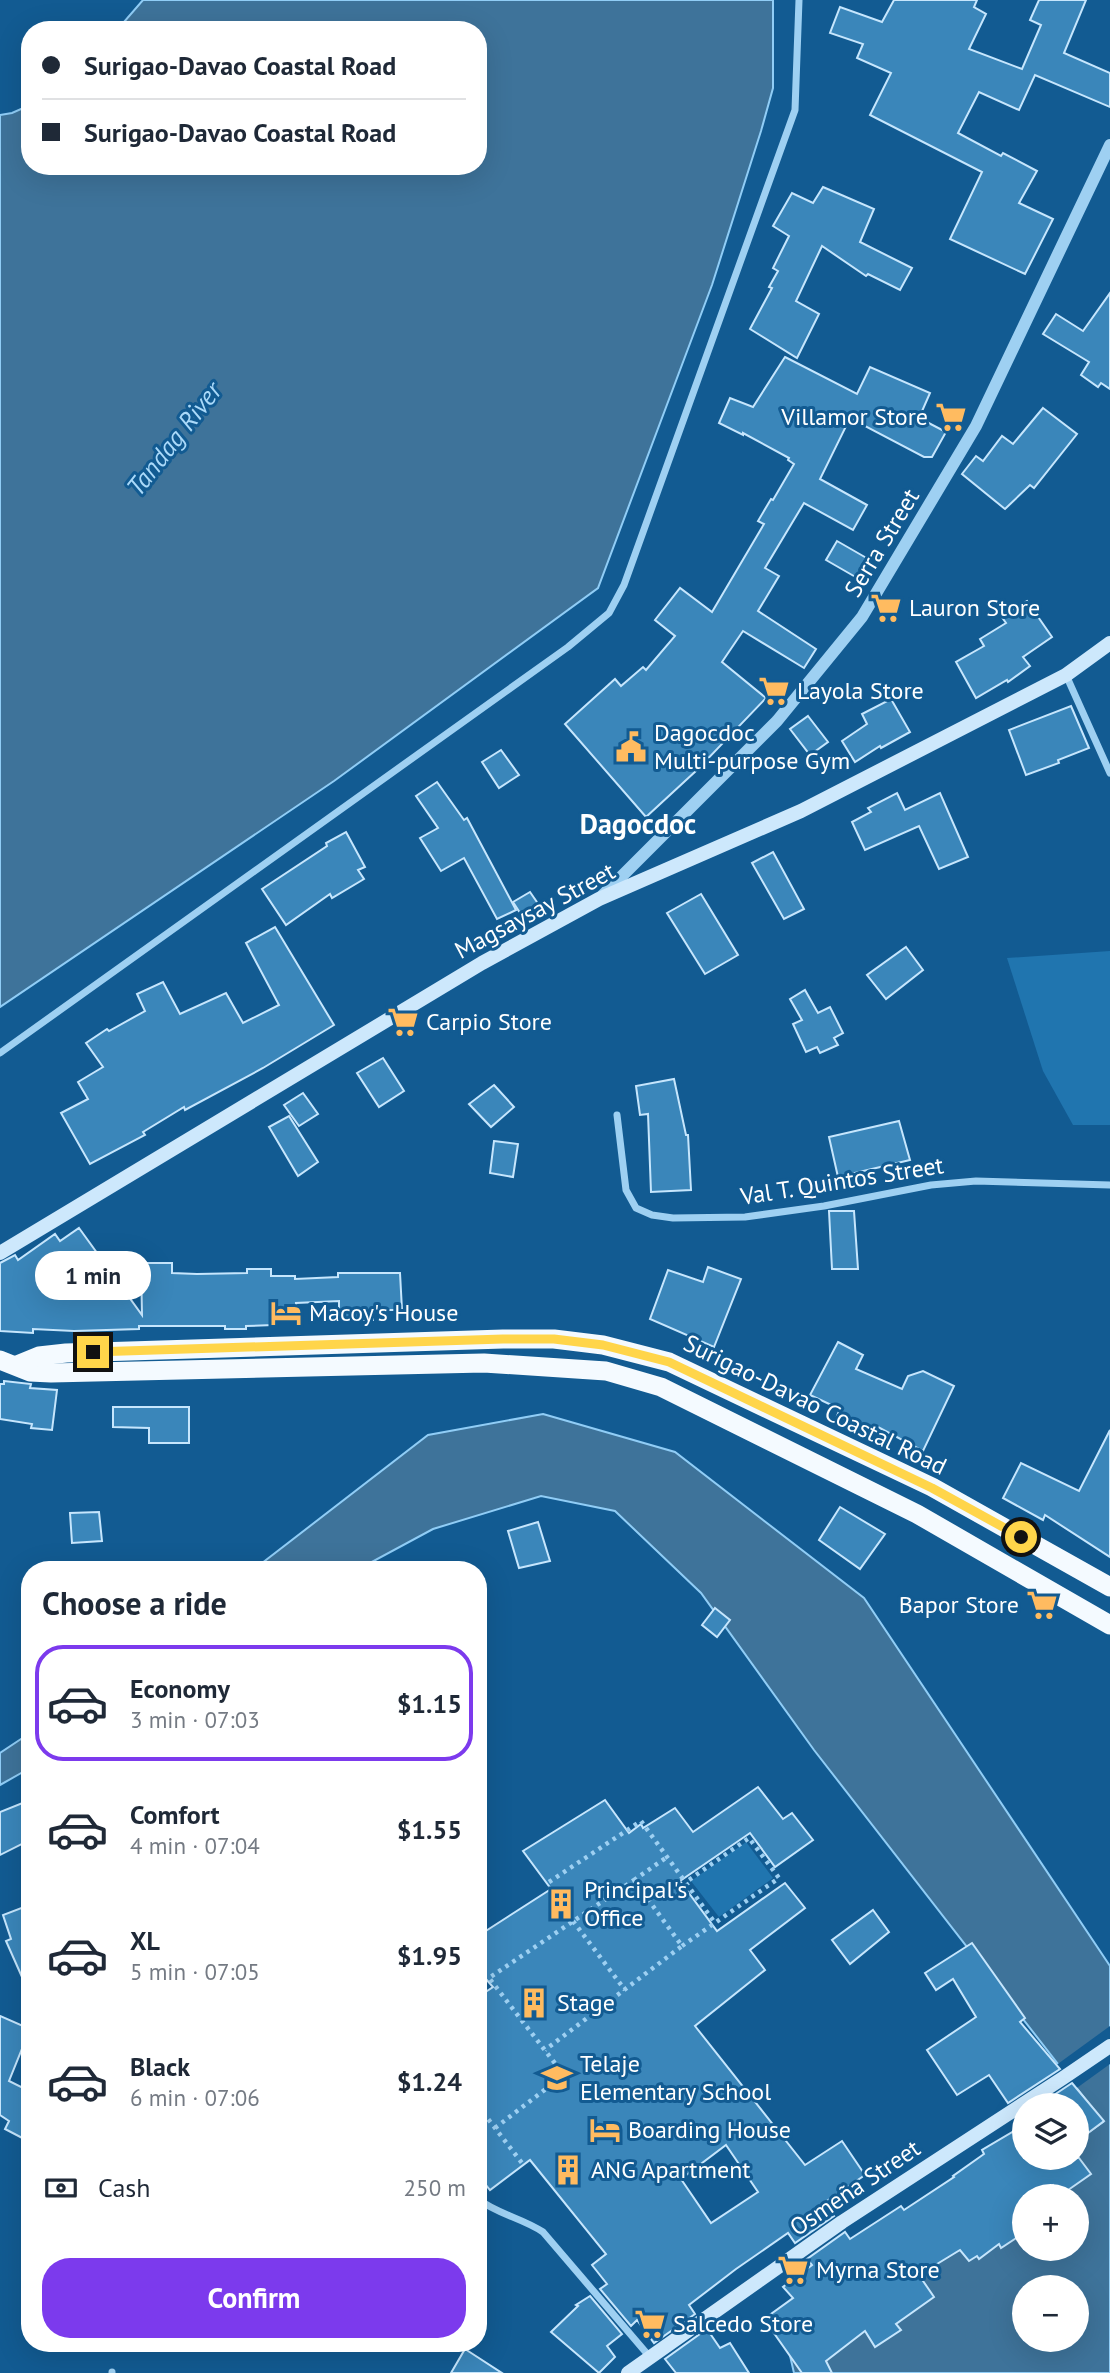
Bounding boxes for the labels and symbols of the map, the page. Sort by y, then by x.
water label: Tandag River [119,374,229,502]
supermarket icon: Villamor Store [934,400,968,434]
place label: Villamor Store [780,401,928,432]
street label: Serra Street [837,483,926,603]
supermarket icon: Lauron Store [869,591,903,625]
place label: Lauron Store [909,592,1040,623]
supermarket icon: Layola Store [757,674,791,708]
place label: Layola Store [797,675,924,706]
place label: Dagocdoc Multi-purpose Gym [654,717,850,776]
public building icon: Dagocdoc Multi-purpose Gym [614,730,648,764]
district label: Dagocdoc [580,805,696,842]
street label: Magsaysay Street [449,855,620,966]
supermarket icon: Carpio Store [386,1005,420,1039]
place label: Carpio Store [426,1006,552,1037]
street label: Val T. Quintos Street [737,1149,946,1212]
callout: 1 min [35,1250,151,1300]
hotel icon: Macoy's House [269,1296,303,1330]
place label: Macoy's House [309,1297,458,1328]
street label: Surigao-Davao Coastal Road [679,1327,952,1482]
route end [77,1336,109,1368]
route start [1005,1521,1037,1553]
supermarket icon: Bapor Store [1025,1588,1059,1622]
place label: Bapor Store [899,1589,1019,1620]
place label: Principal's Office [584,1874,687,1933]
building icon: Principal's Office [544,1887,578,1921]
building icon: Stage [517,1986,551,2020]
place label: Stage [557,1987,615,2018]
place label: Telaje Elementary School [580,2048,771,2107]
school or university icon: Telaje Elementary School [540,2061,574,2095]
hotel icon: Boarding House [588,2113,622,2147]
place label: Boarding House [628,2114,791,2145]
street label: Osmeña Street [783,2133,926,2243]
building icon: ANG Apartment [551,2153,585,2187]
place label: ANG Apartment [591,2154,750,2185]
supermarket icon: Myrna Store [776,2253,810,2287]
place label: Myrna Store [816,2254,940,2285]
supermarket icon: Salcedo Store [633,2307,667,2341]
place label: Salcedo Store [673,2308,813,2339]

